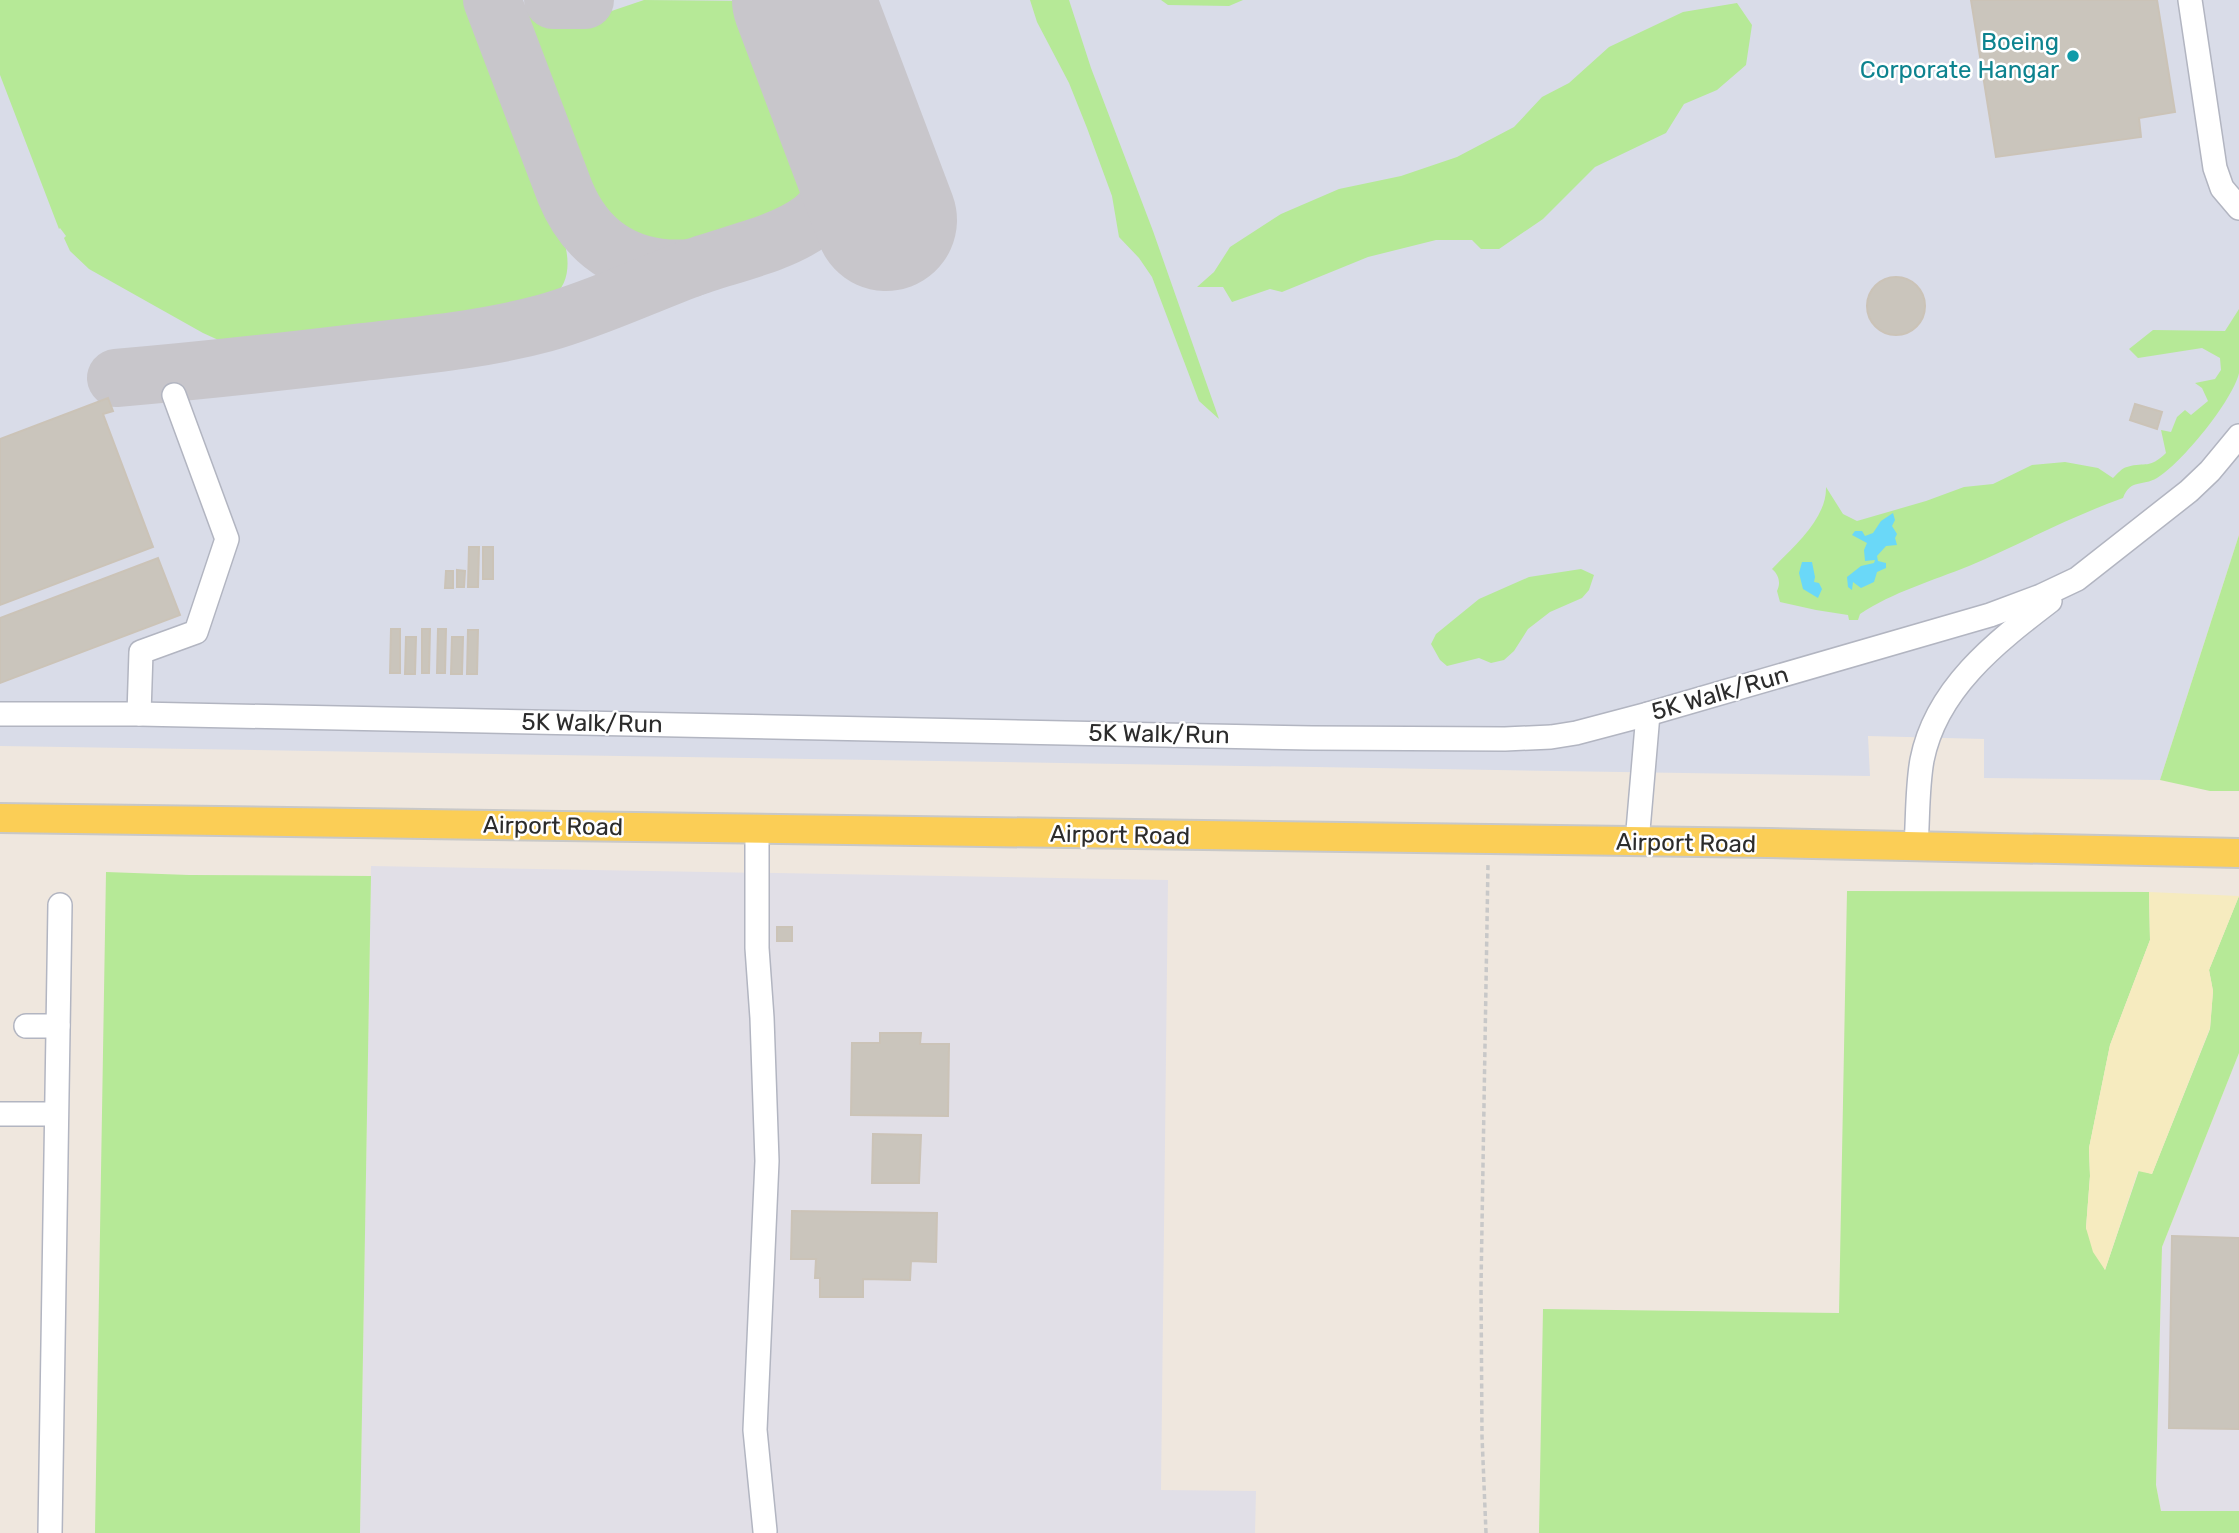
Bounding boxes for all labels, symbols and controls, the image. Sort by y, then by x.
place label: Boeing Corporate Hangar [1860,28,2059,84]
marker: Boeing Corporate Hangar [2065,48,2081,64]
street label: 5K Walk/Run [1648,660,1792,726]
street label: 5K Walk/Run [521,708,663,738]
street label: 5K Walk/Run [1088,719,1230,749]
street label: Airport Road [483,811,623,841]
street label: Airport Road [1050,820,1190,850]
street label: Airport Road [1616,828,1756,858]

